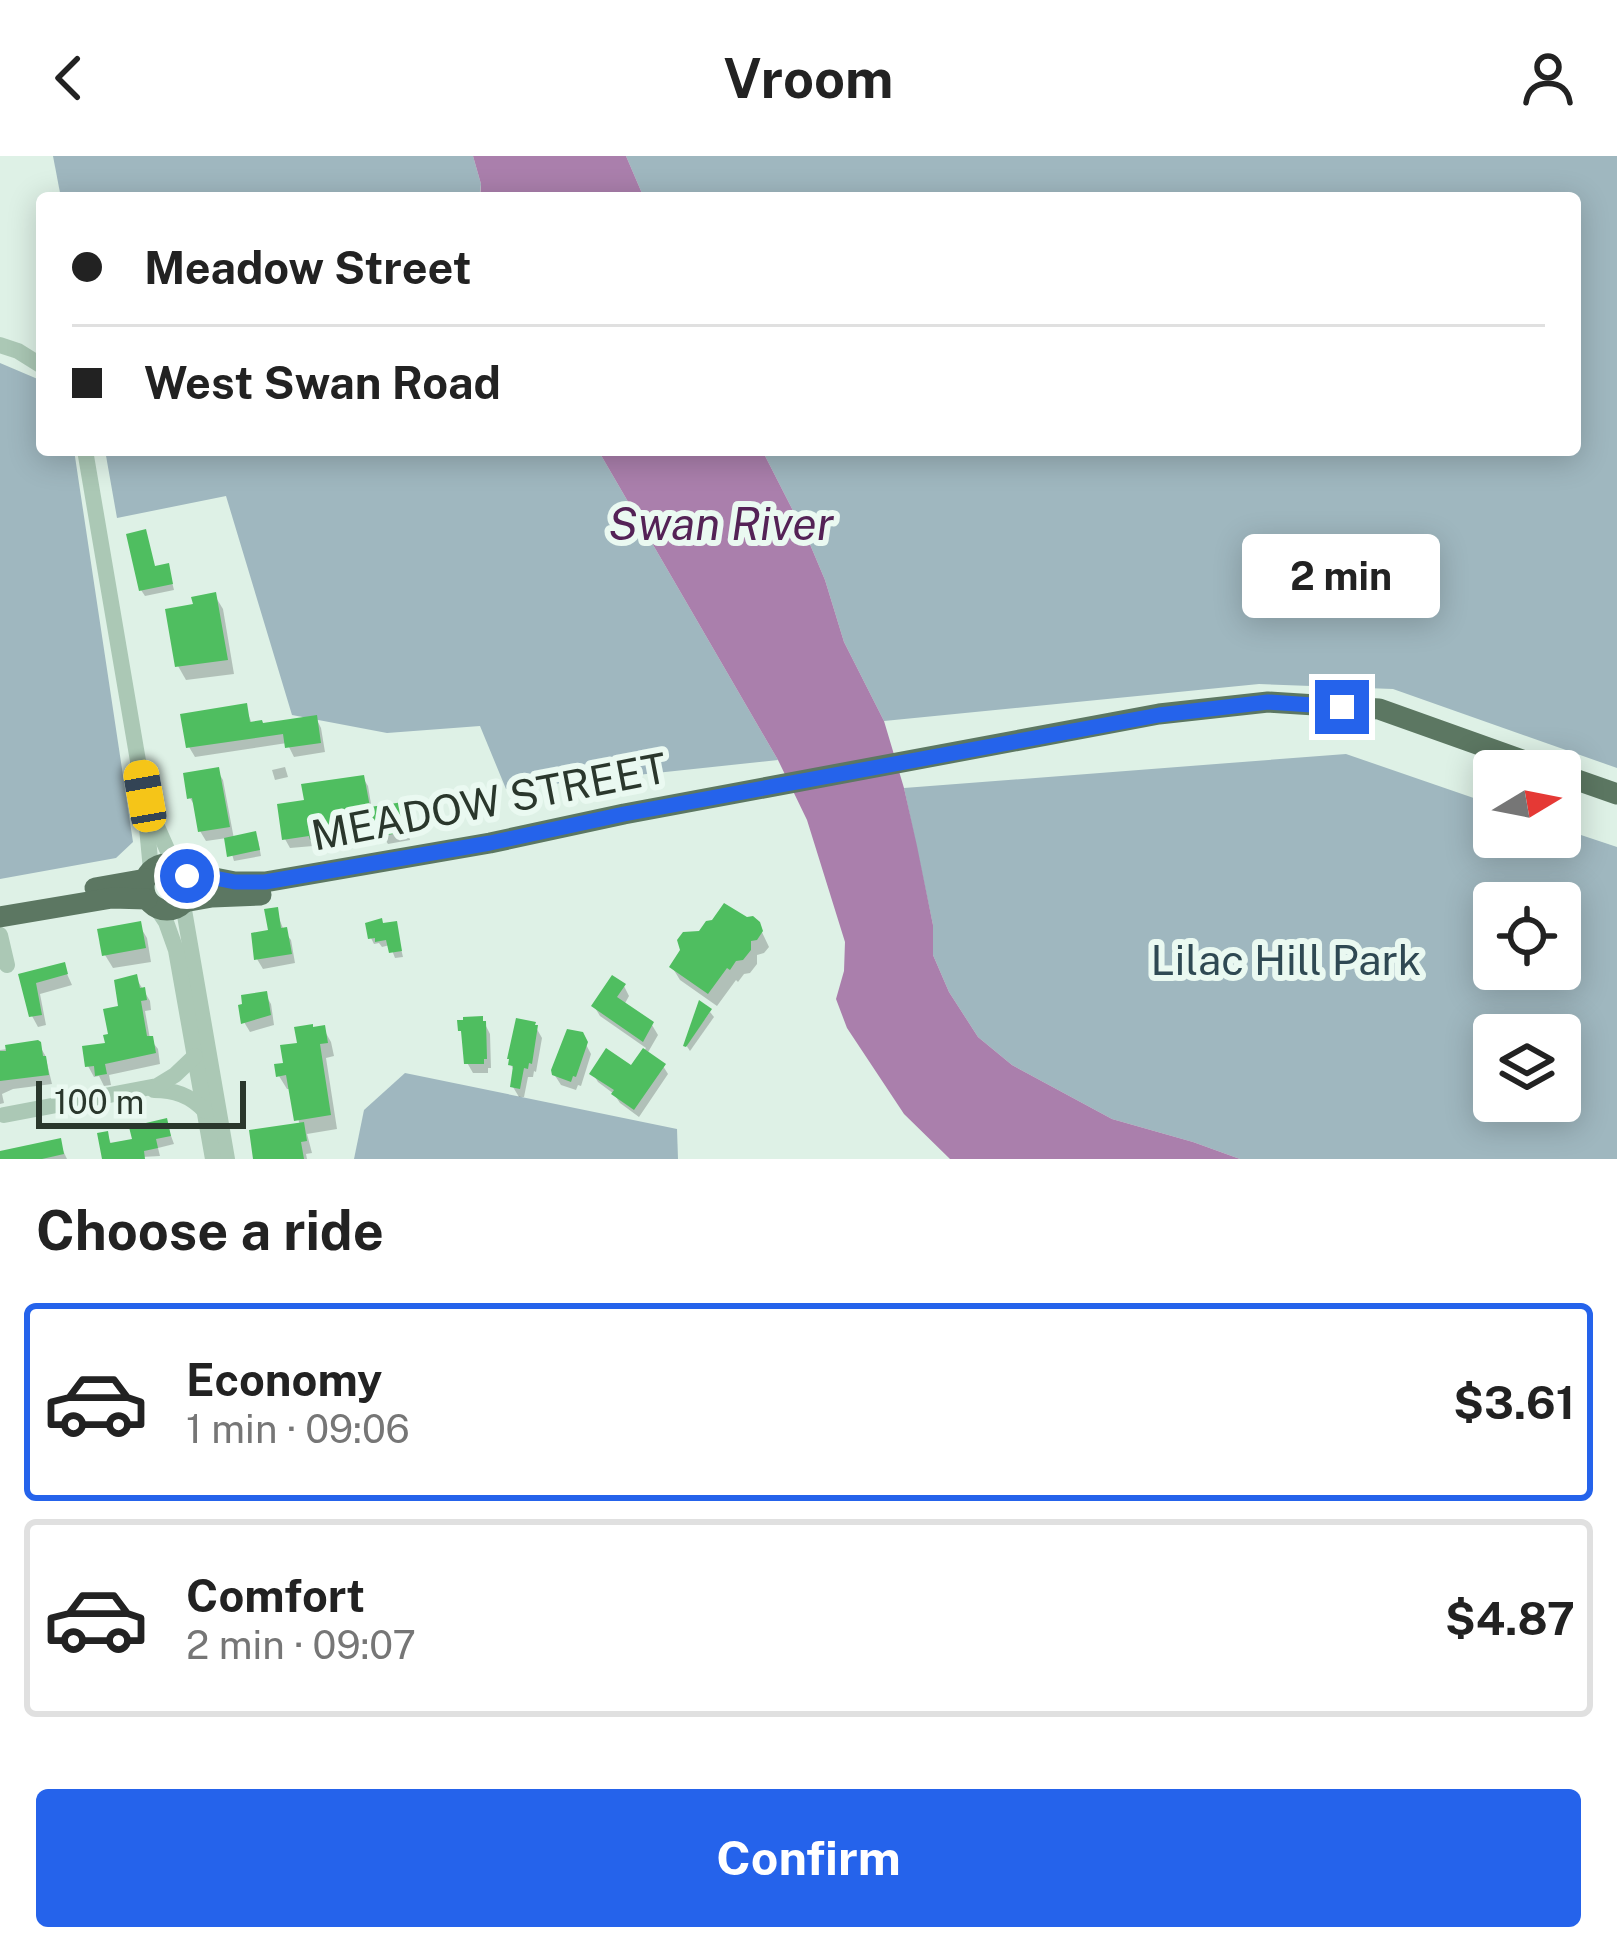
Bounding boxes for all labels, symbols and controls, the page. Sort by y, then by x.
icon: back [36,45,102,111]
icon: person [1515,45,1581,111]
text: Vroom [724,47,893,110]
text: Meadow Street [144,241,472,294]
text: West Swan Road [144,356,501,409]
water label: Swan River [608,497,835,550]
callout: 2 min [1243,533,1441,617]
text: 2 min [1290,553,1392,599]
route end [1315,680,1369,734]
street label: MEADOW STREET [307,742,671,860]
north arrow [1473,750,1581,858]
map controls [1473,750,1581,1122]
car [121,757,169,835]
route start [160,849,214,903]
button: locate [1473,882,1581,990]
park label: Lilac Hill Park [1151,935,1421,984]
button: layers [1473,1014,1581,1122]
scale bar [36,1075,246,1128]
text: 100 m [54,1083,144,1121]
text: Choose a ride [36,1199,384,1262]
icon: car [42,1348,150,1456]
text: Economy [186,1353,382,1406]
text: $3.61 [1453,1376,1575,1429]
text: 1 min · 09:06 [186,1406,410,1452]
icon: car [42,1564,150,1672]
text: Comfort [186,1569,365,1622]
text: $4.87 [1445,1592,1575,1645]
text: 2 min · 09:07 [186,1622,416,1668]
button: Confirm [36,1789,1581,1927]

